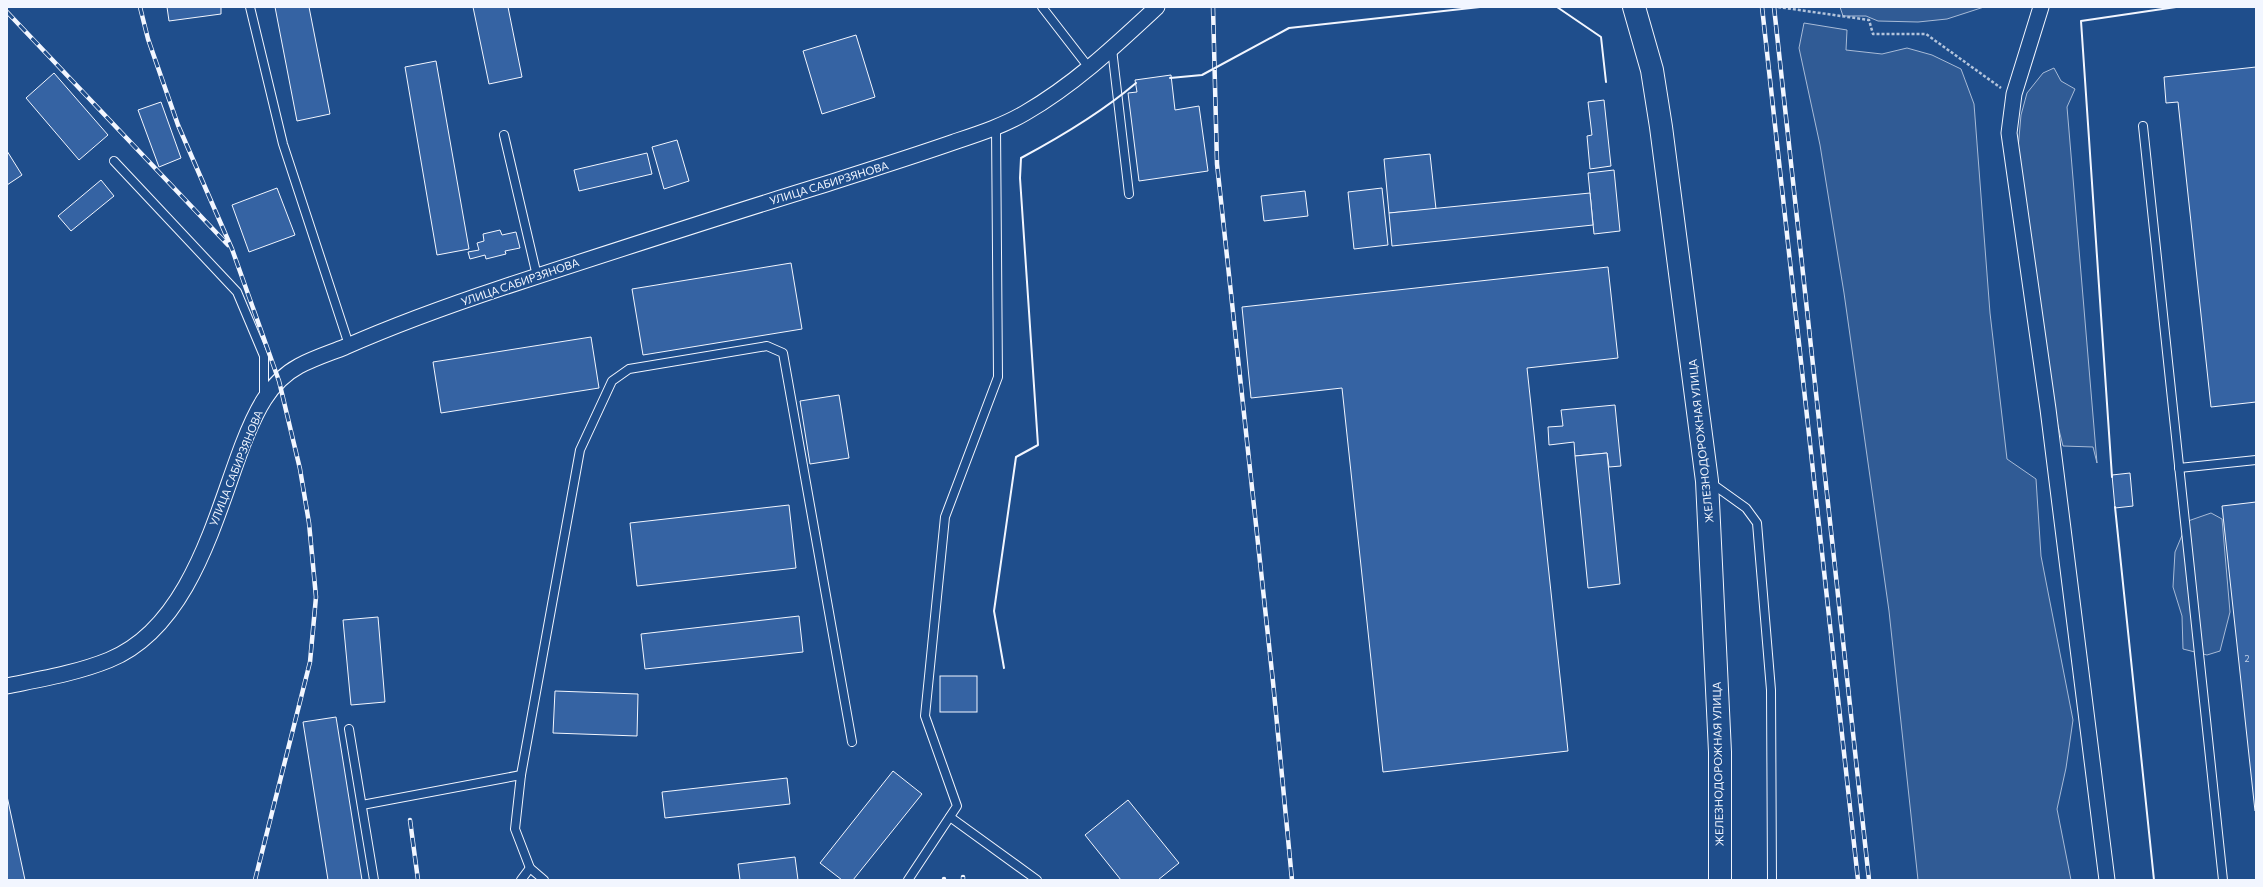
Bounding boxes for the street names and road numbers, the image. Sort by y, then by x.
street label: УЛИЦА САБИРЗЯНОВА [768,158,890,207]
street label: УЛИЦА САБИРЗЯНОВА [459,255,581,308]
street label: ЖЕЛЕЗНОДОРОЖНАЯ УЛИЦА [1685,358,1716,524]
street label: УЛИЦА САБИРЗЯНОВА [206,408,265,528]
street label: ЖЕЛЕЗНОДОРОЖНАЯ УЛИЦА [1710,681,1725,847]

